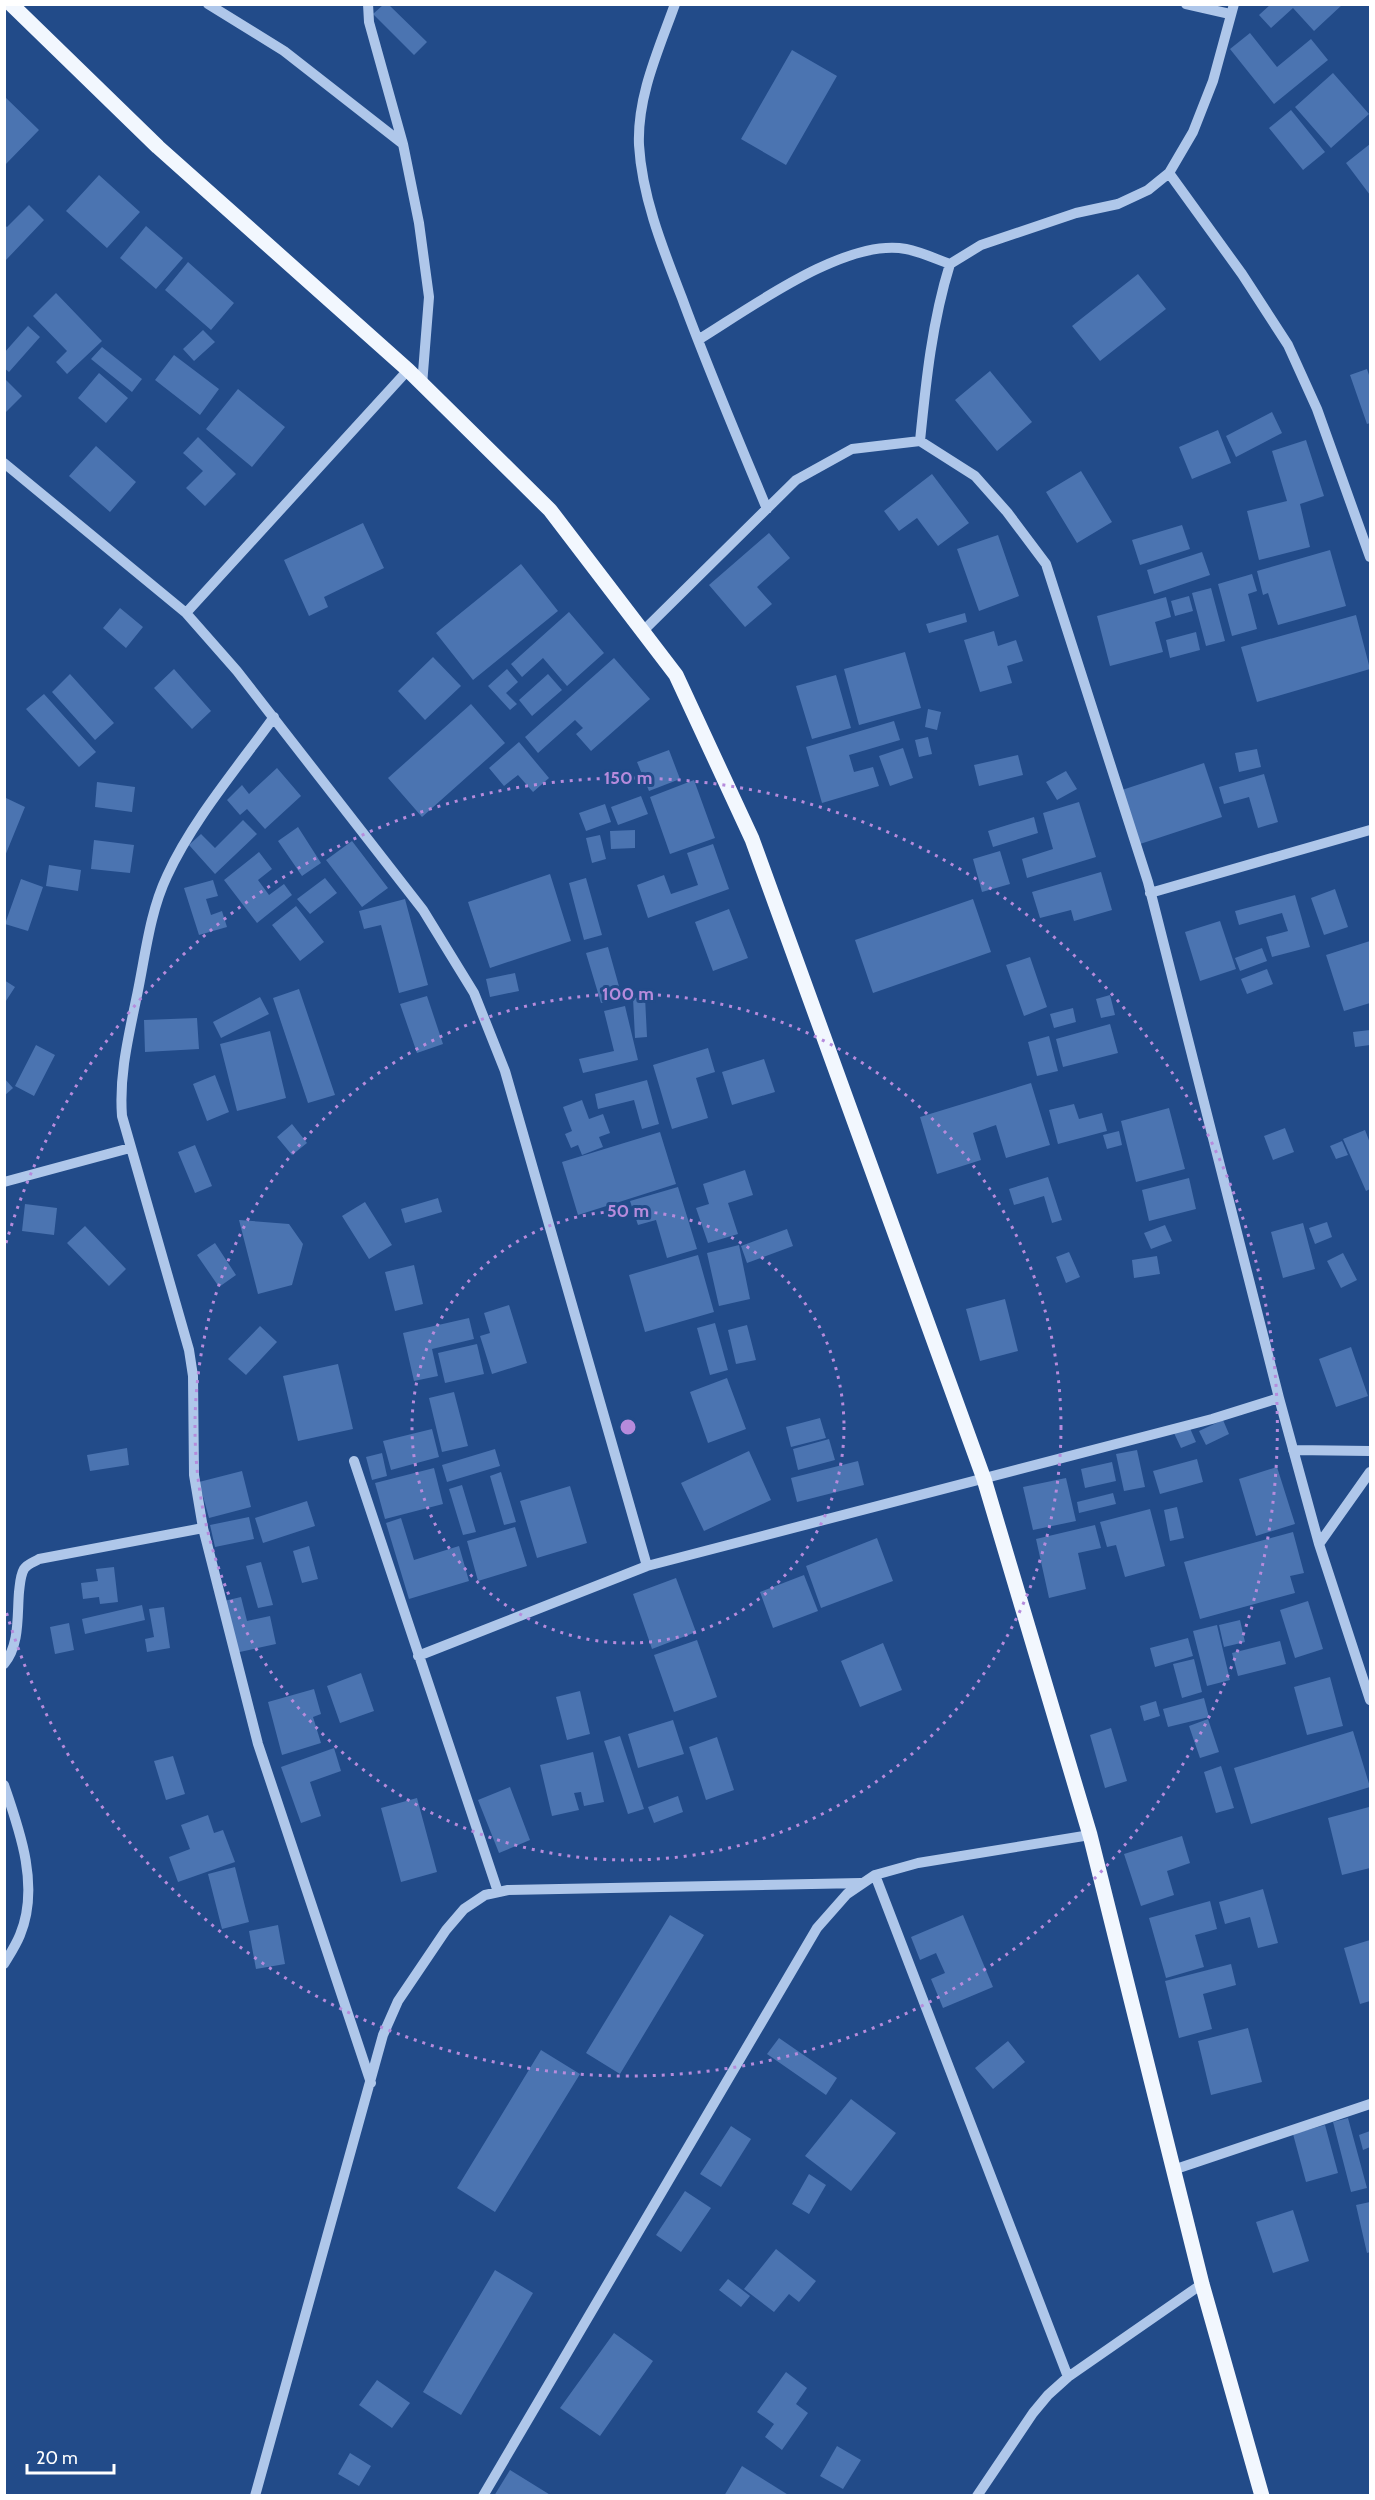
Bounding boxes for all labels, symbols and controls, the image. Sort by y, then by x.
text: 150 m [604,767,652,789]
text: 100 m [602,983,654,1005]
text: 50 m [607,1200,649,1222]
centre of rings [618,1417,638,1437]
scale bar [27,2437,114,2475]
text: 20 m [36,2447,78,2469]

